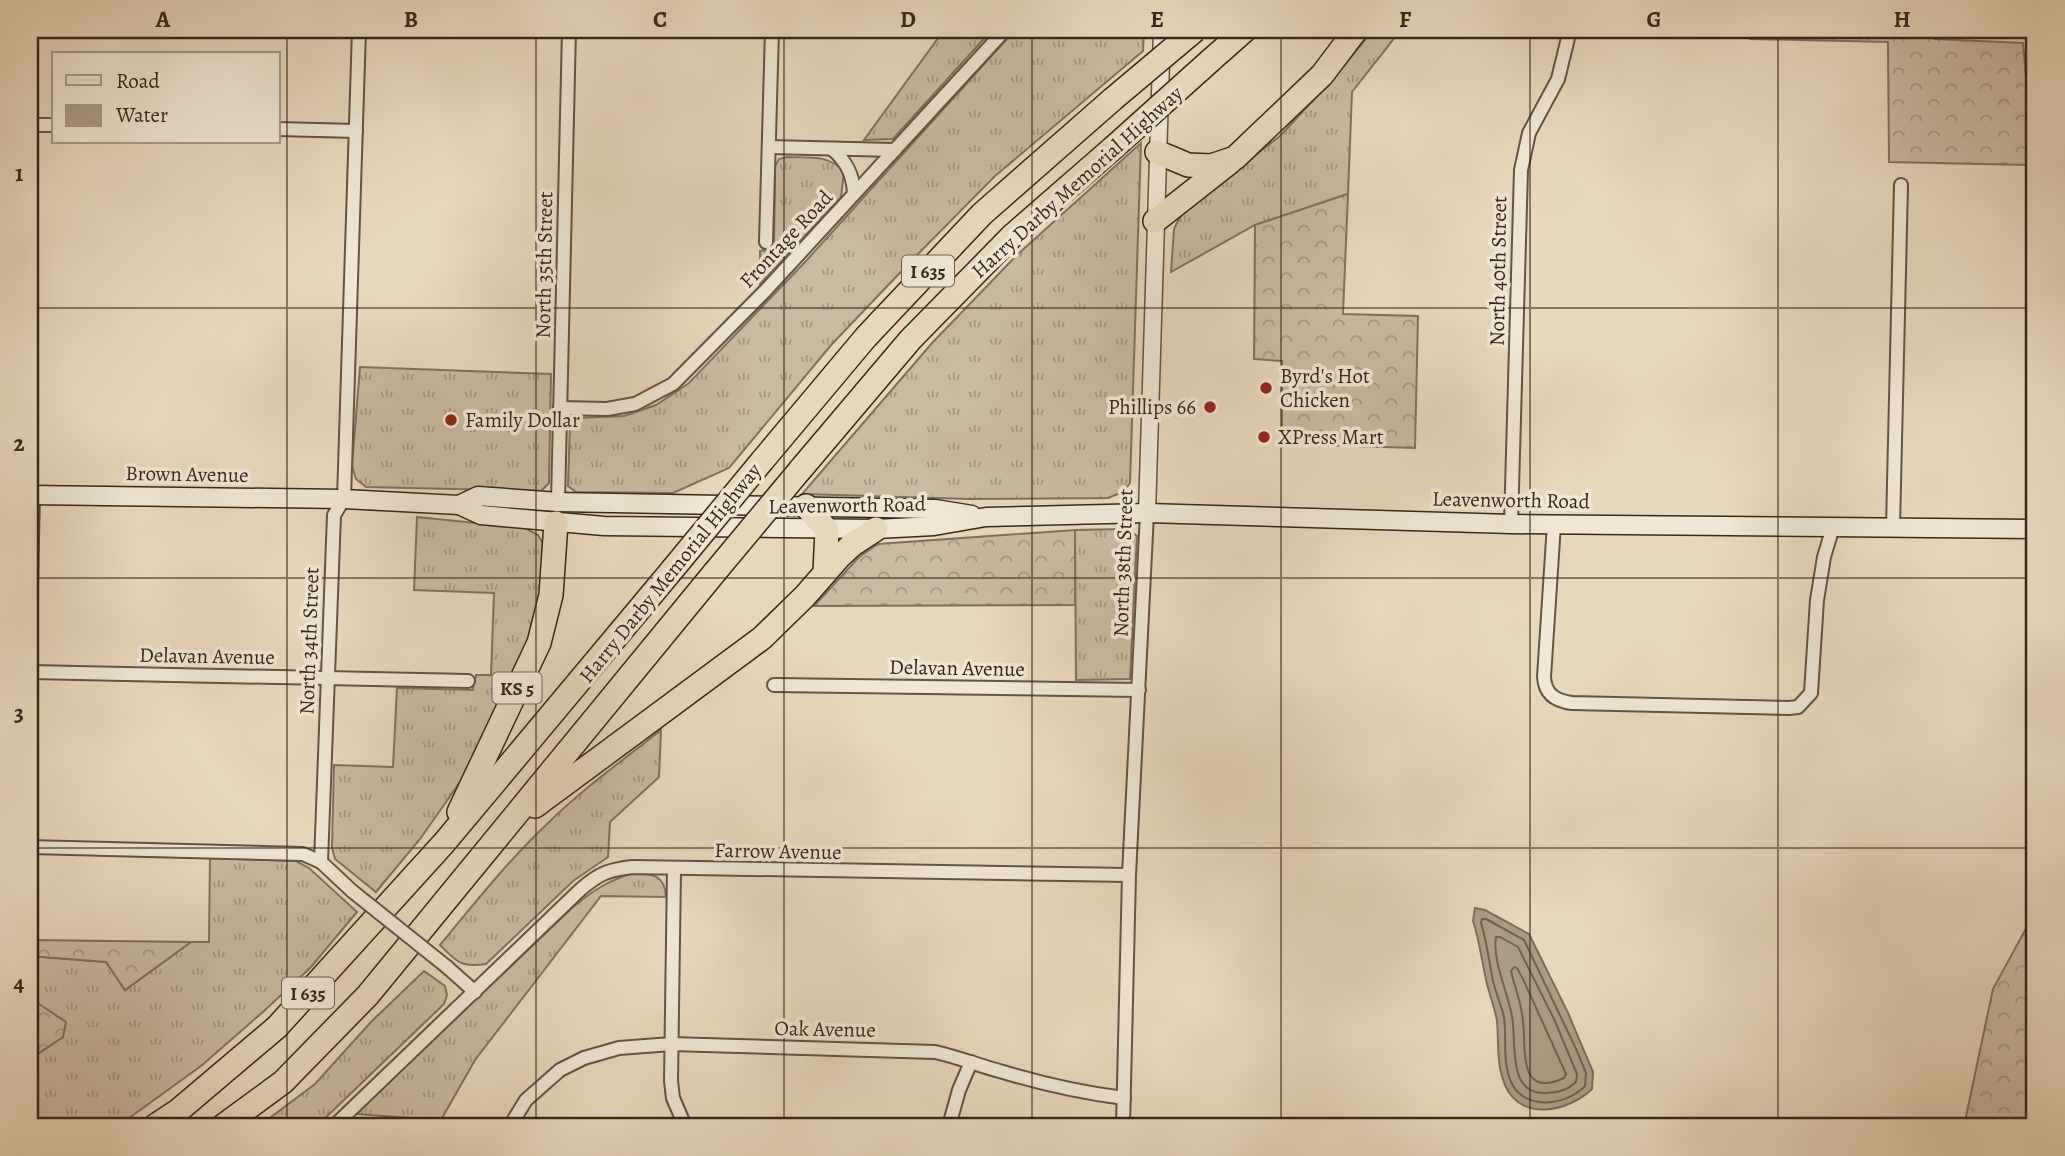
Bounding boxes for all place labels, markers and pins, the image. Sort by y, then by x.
place label: Byrd's Hot Chicken [1280,362,1370,414]
marker: Byrd's Hot Chicken [1258,380,1274,396]
place label: Phillips 66 [1108,393,1196,421]
marker: Phillips 66 [1202,399,1218,415]
place label: Family Dollar [465,406,580,434]
marker: Family Dollar [443,412,459,428]
place label: XPress Mart [1278,423,1384,451]
marker: XPress Mart [1256,429,1272,445]

